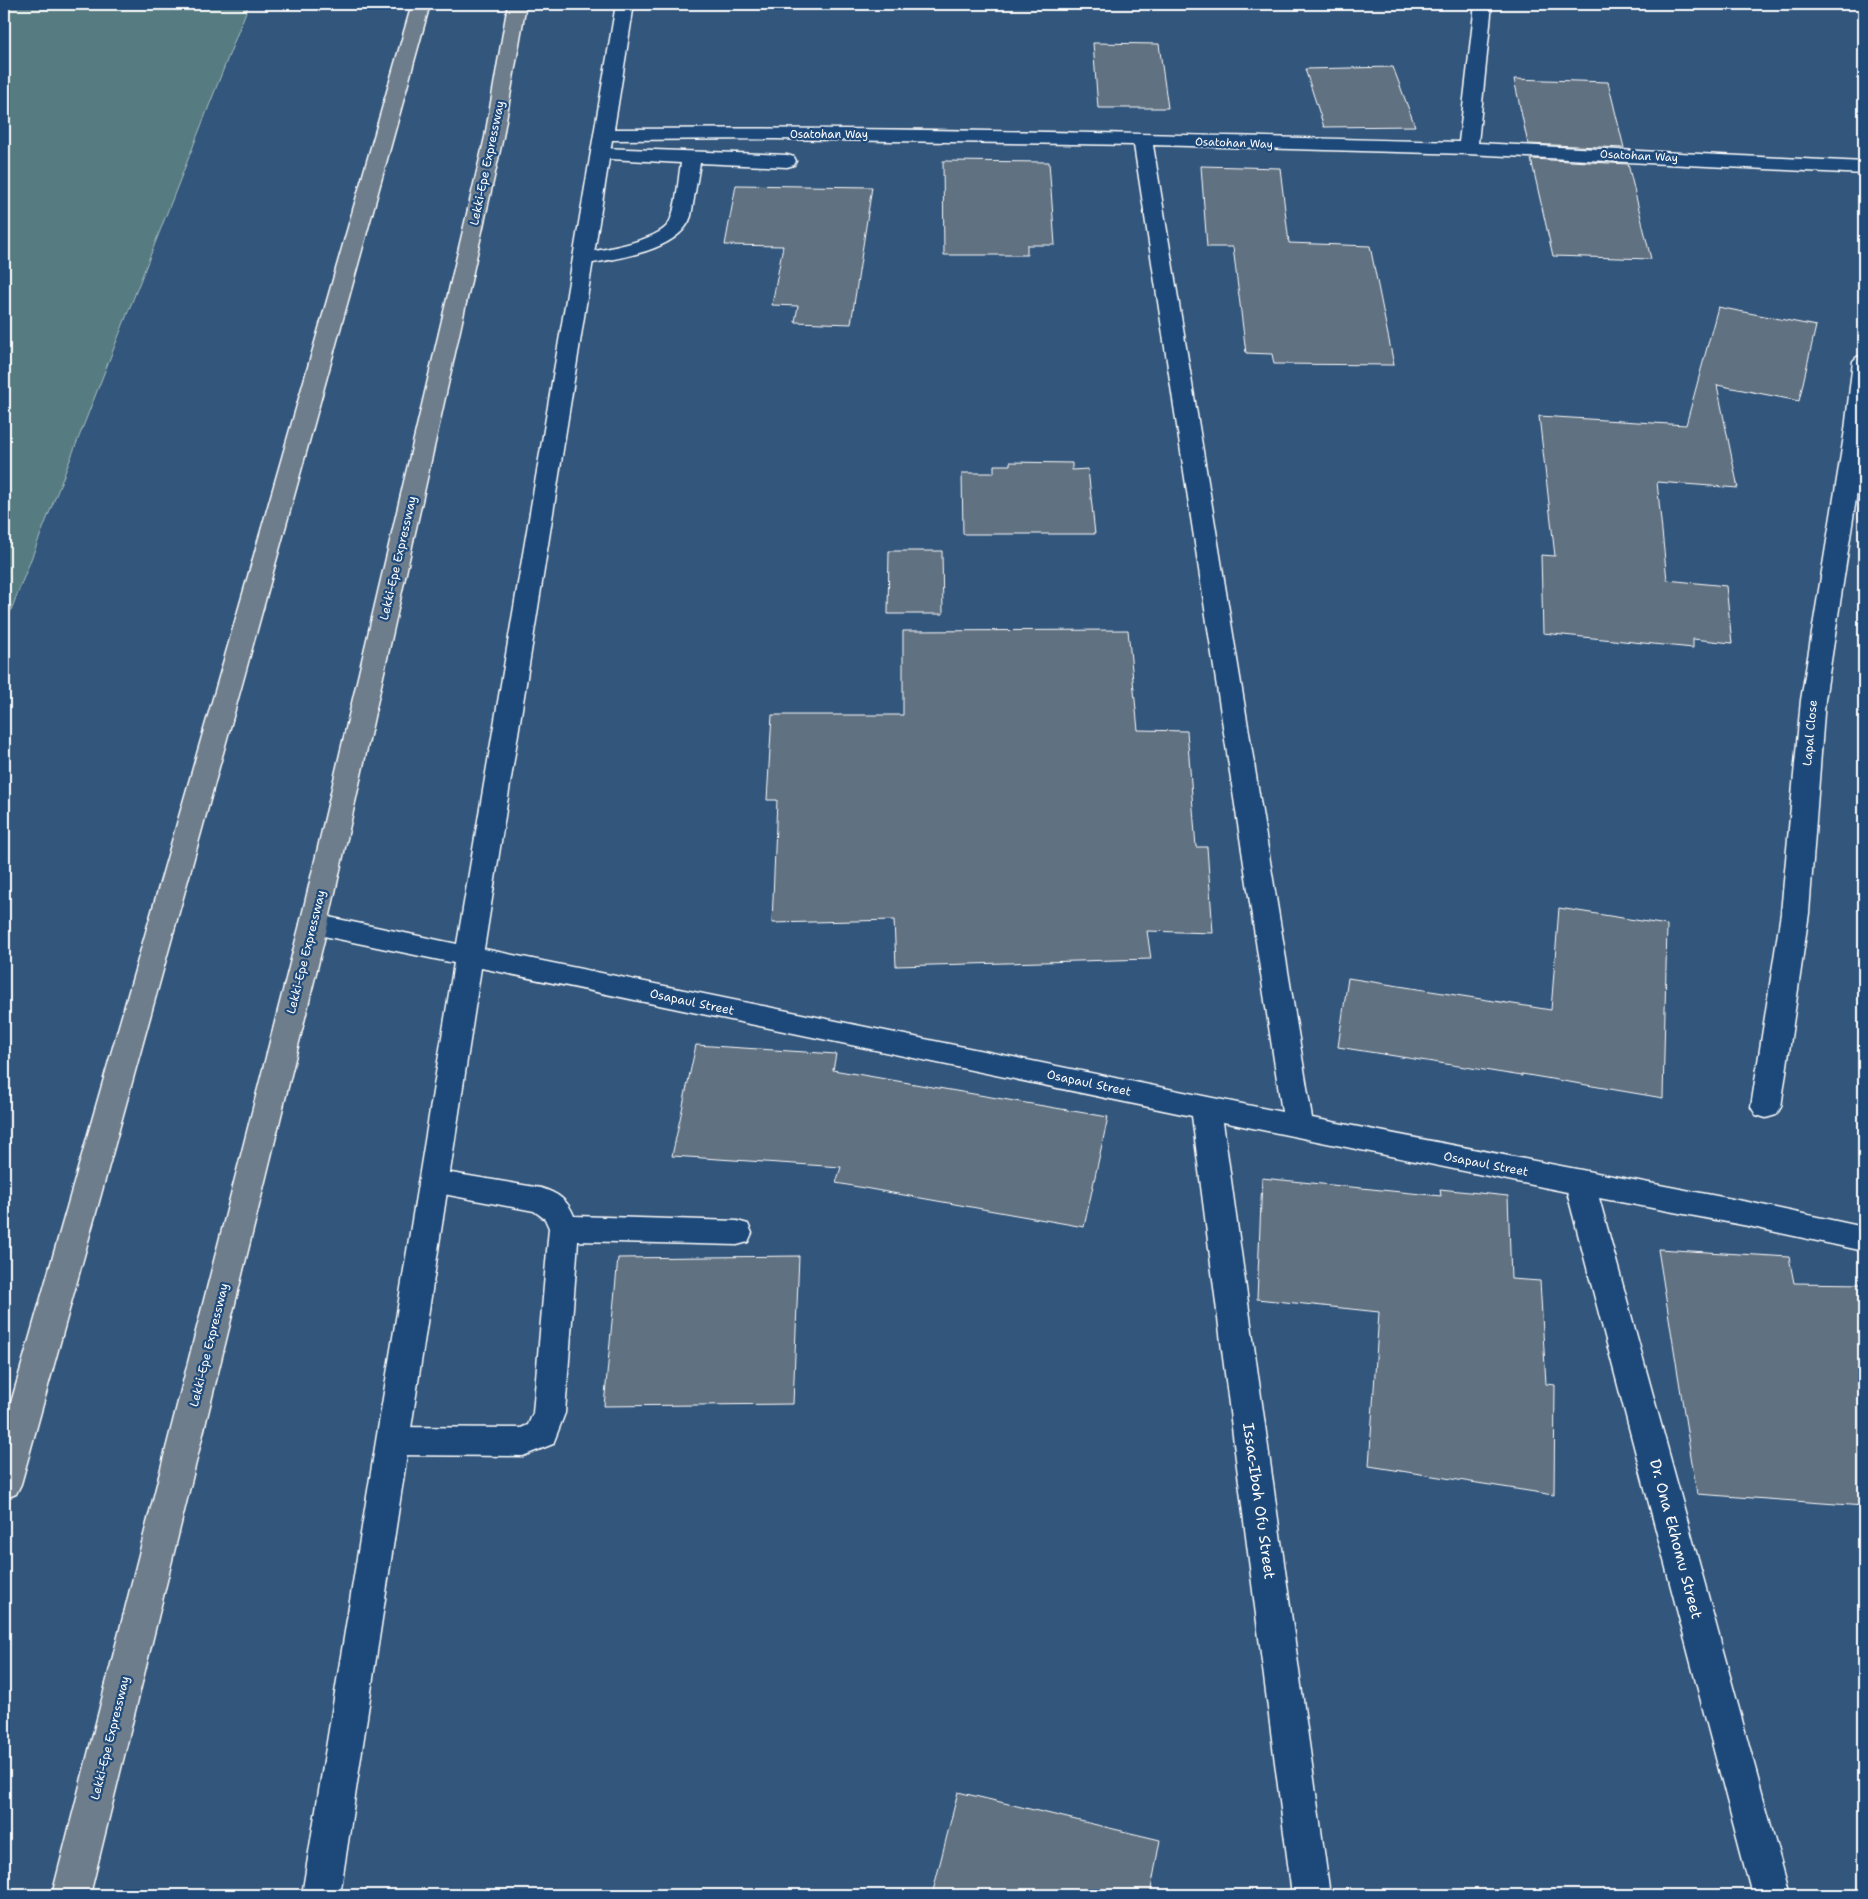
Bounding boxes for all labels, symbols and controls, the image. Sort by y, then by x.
street label: Lekki-Epe Expressway [466,99,508,227]
street label: Osatohan Way [790,127,868,142]
street label: Osatohan Way [1195,134,1273,152]
street label: Osatohan Way [1600,146,1678,166]
street label: Lekki-Epe Expressway [376,494,420,622]
street label: Lapal Close [1799,699,1821,767]
street label: Lekki-Epe Expressway [283,888,329,1016]
street label: Osapaul Street [648,985,736,1019]
street label: Osapaul Street [1045,1066,1133,1100]
street label: Osapaul Street [1442,1148,1530,1180]
street label: Lekki-Epe Expressway [186,1281,232,1409]
street label: Issac-Iboh Ofu Street [1238,1422,1280,1580]
street label: Dr. Ona Ekhomu Street [1645,1457,1707,1621]
street label: Lekki-Epe Expressway [87,1674,133,1802]

